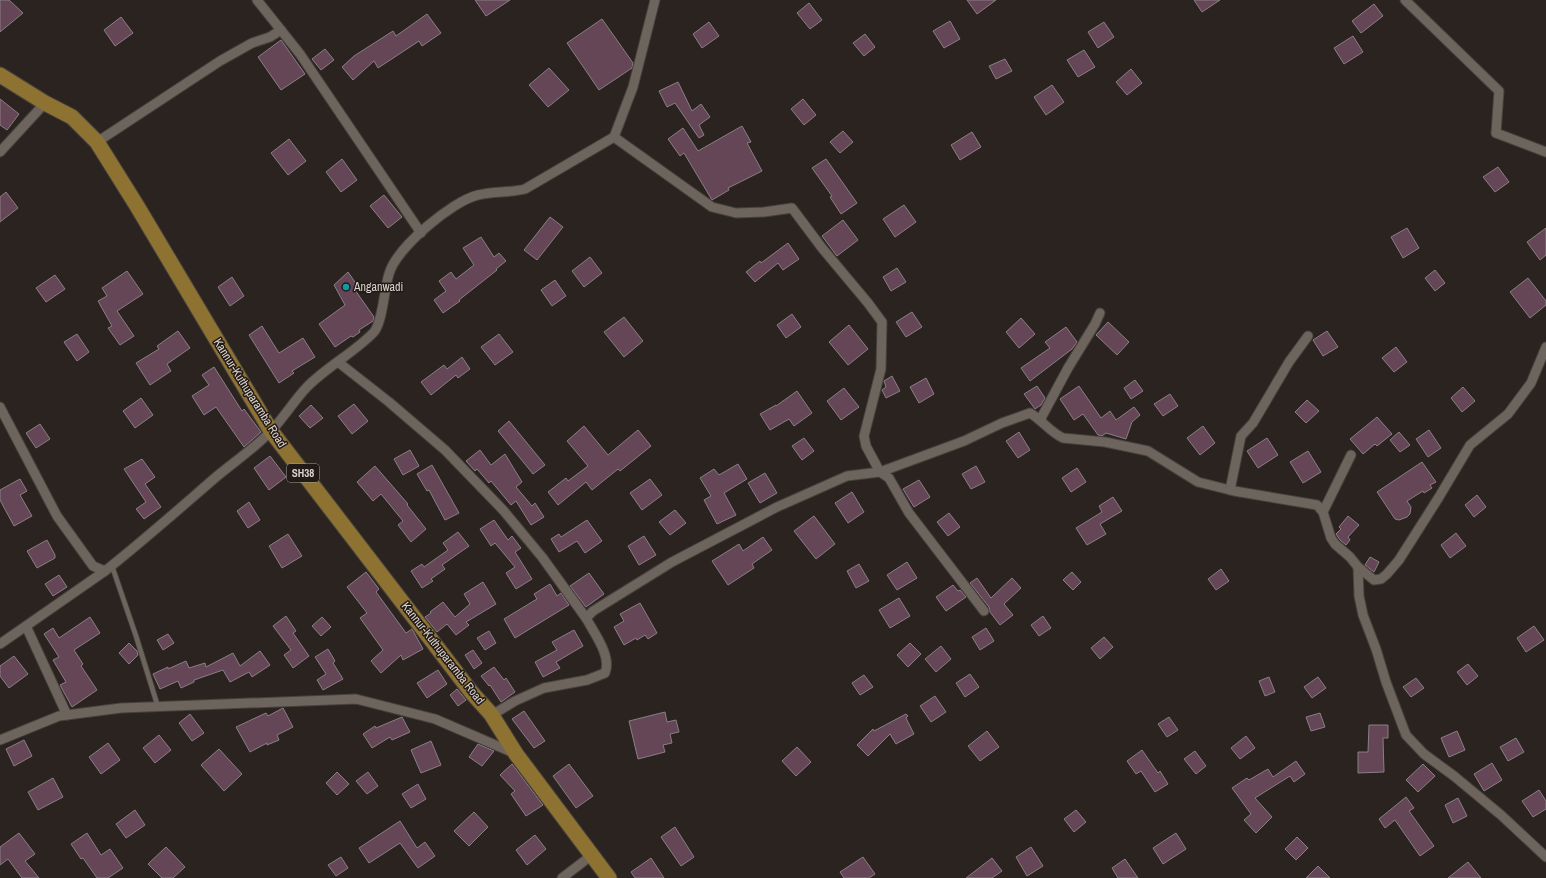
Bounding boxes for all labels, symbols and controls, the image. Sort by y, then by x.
place label: Anganwadi [353,279,403,295]
marker: Anganwadi [341,282,351,292]
street label: Kannur-Kuthuparamba Road [210,335,290,451]
road number: SH38 [287,464,319,482]
street label: Kannur-Kuthuparamba Road [398,599,488,707]

